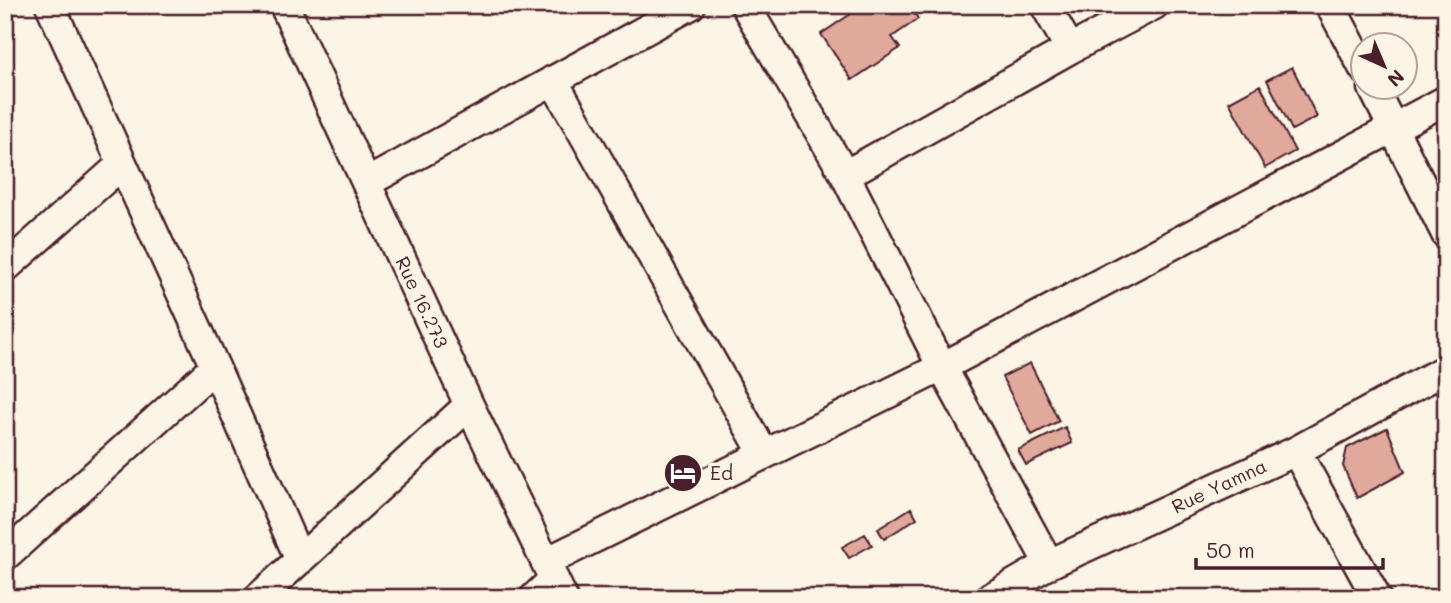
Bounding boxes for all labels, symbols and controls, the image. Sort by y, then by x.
north arrow [1350,32,1420,102]
text: N [1382,65,1410,93]
street label: Rue 16.273 [390,252,455,352]
hotel icon: Ed [662,452,704,494]
street label: Rue Yamna [1167,453,1270,518]
place label: Ed [710,460,733,485]
scale bar [1196,526,1383,570]
text: 50 m [1206,536,1255,563]

